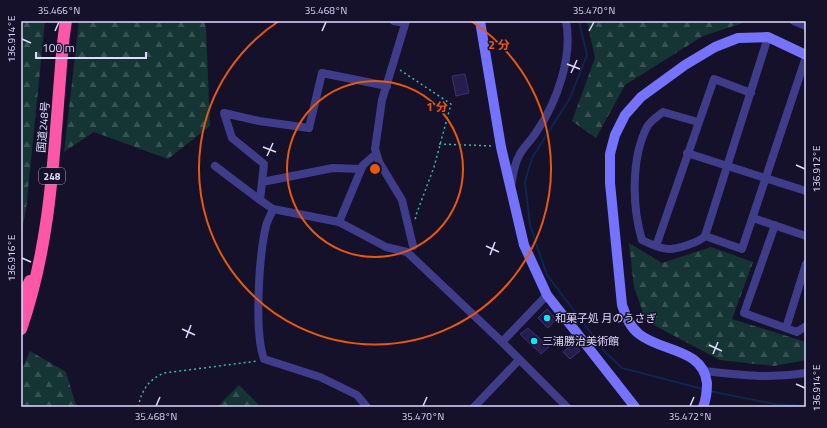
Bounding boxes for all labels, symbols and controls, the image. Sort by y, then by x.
text: 35.466°N [38,3,80,18]
text: 35.468°N [305,3,347,18]
text: 35.470°N [573,3,615,18]
text: 136.914°E [4,15,19,62]
scale bar [36,34,146,60]
text: 2 分 [488,35,510,54]
text: 100 m [42,38,75,57]
text: 1 分 [426,97,448,116]
street label: 国道248号 [33,101,53,153]
text: 136.912°E [809,145,824,192]
centre of rings [368,162,382,176]
road number: 248 [39,168,65,184]
text: 136.916°E [4,234,19,281]
place label: 和菓子処 月のうさぎ [555,310,656,326]
marker: 和菓子処 月のうさぎ [542,313,552,323]
place label: 三浦勝治美術館 [542,333,619,349]
marker: 三浦勝治美術館 [529,336,539,346]
text: 136.914°E [809,364,824,411]
text: 35.468°N [135,409,177,424]
text: 35.470°N [402,409,444,424]
text: 35.472°N [669,409,711,424]

